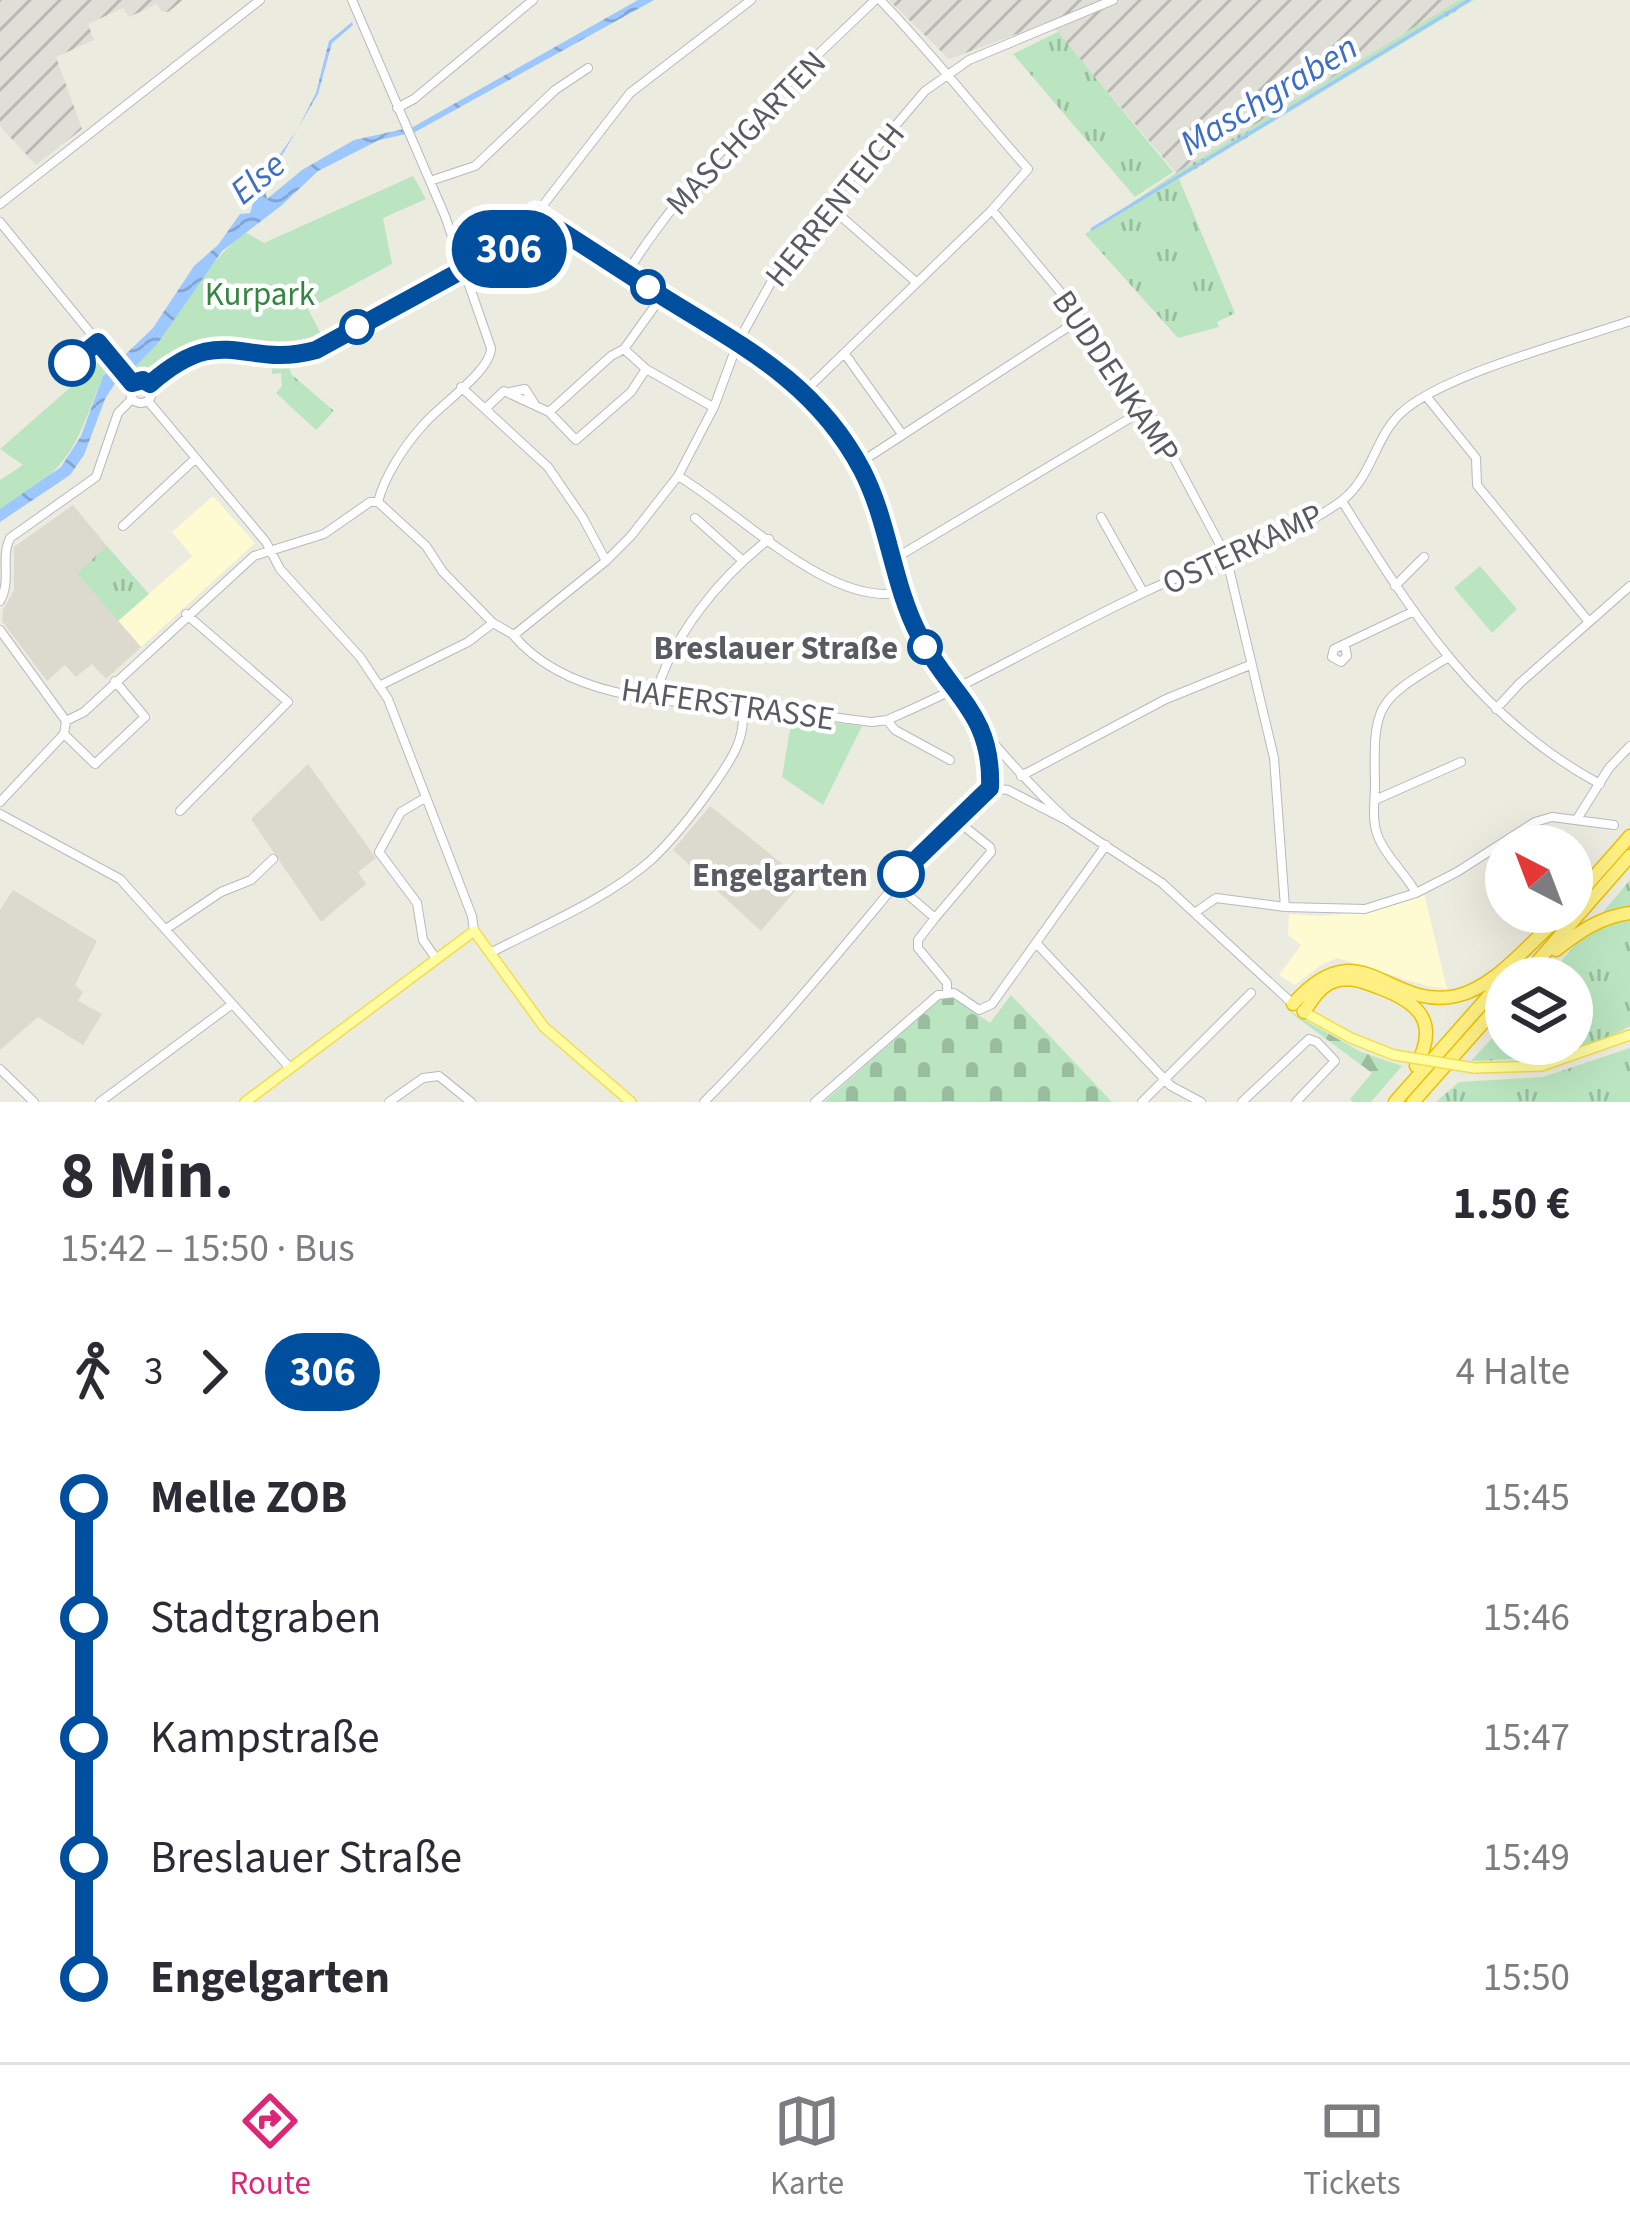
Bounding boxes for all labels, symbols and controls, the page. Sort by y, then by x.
water label: Maschgraben [1170,22,1367,169]
street label: MASCHGARTEN [655,40,837,226]
street label: HERRENTEICH [754,113,916,297]
water label: Else [219,140,297,217]
line badge: 306 [440,210,578,288]
text: 306 [476,219,542,279]
park label: Kurpark [205,271,316,318]
unlabelled marker [632,271,664,303]
street label: BUDDENKAMP [1041,281,1191,473]
unlabelled marker [341,311,373,343]
unlabelled marker [50,341,94,385]
street label: OSTERKAMP [1155,492,1331,607]
place label: Breslauer Straße [654,625,898,672]
marker: Breslauer Straße [909,631,941,663]
street label: HAFERSTRASSE [618,666,837,743]
north arrow [1485,825,1593,933]
map controls [1485,825,1593,1065]
place label: Engelgarten [692,852,868,899]
marker: Engelgarten [879,852,923,896]
button: layers [1485,957,1593,1065]
text: 8 Min. [60,1129,234,1223]
text: 1.50 € [1452,1172,1570,1236]
text: 15:42 – 15:50 · Bus [60,1221,355,1277]
icon: walk [60,1339,126,1405]
icon: forward [181,1339,247,1405]
text: 306 [289,1342,356,1402]
text: 3 [144,1344,163,1400]
text: 4 Halte [1456,1344,1570,1400]
text: Melle ZOB [150,1466,347,1530]
text: 15:45 [1483,1470,1570,1526]
text: Stadtgraben [150,1586,381,1650]
text: 15:46 [1483,1590,1570,1646]
text: Kampstraße [150,1706,380,1770]
text: 15:47 [1483,1710,1570,1766]
text: Breslauer Straße [150,1826,462,1890]
text: 15:49 [1483,1830,1570,1886]
text: Engelgarten [150,1946,390,2010]
text: 15:50 [1483,1950,1570,2006]
tab: Route [230,2088,311,2207]
tab: Karte [770,2088,844,2207]
tab: Tickets [1303,2088,1400,2207]

